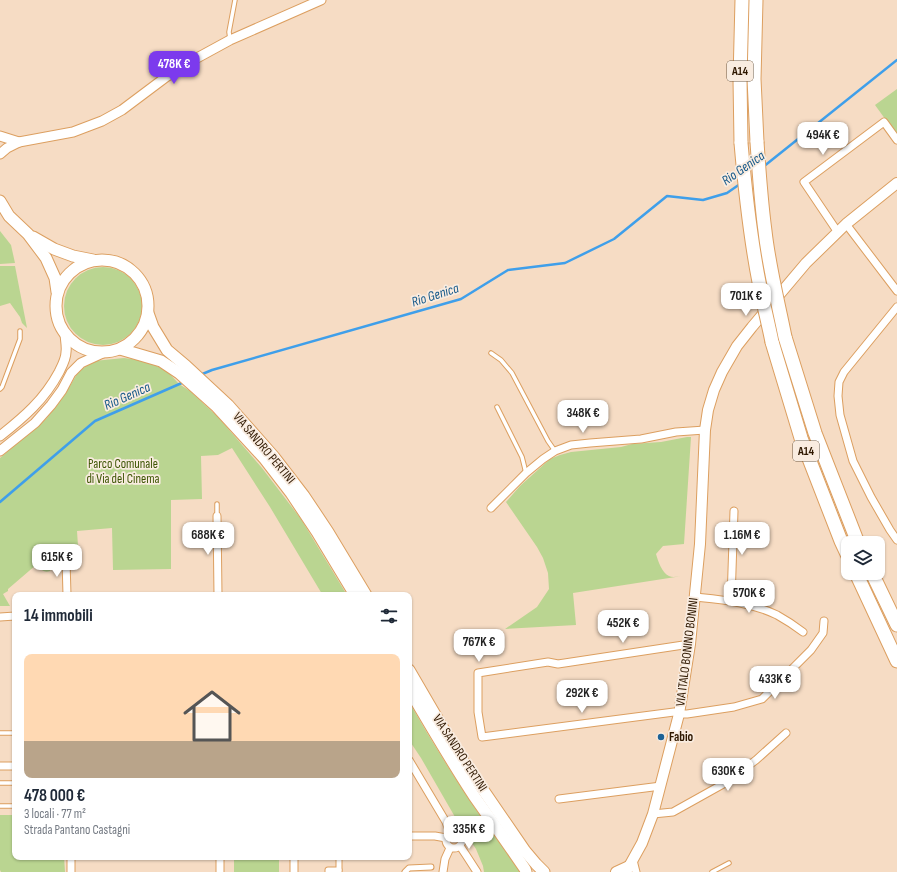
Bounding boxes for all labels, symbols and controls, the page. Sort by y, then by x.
pin: 478K € [141,51,207,85]
text: 478K € [158,56,190,72]
road number: A14 [727,61,753,81]
pin: 494K € [790,122,856,156]
text: 494K € [806,127,840,143]
water label: Rio Genica [718,147,768,189]
water label: Rio Genica [409,279,461,311]
pin: 701K € [713,283,779,317]
text: 701K € [730,288,762,304]
water label: Rio Genica [101,378,153,414]
pin: 348K € [550,400,616,434]
text: 348K € [566,405,600,421]
street label: VIA SANDRO PERTINI [229,409,299,487]
road number: A14 [793,441,819,461]
park label: Parco Comunale di Via del Cinema [86,456,160,487]
pin: 688K € [175,522,241,556]
pin: 1.16M € [705,522,779,556]
text: 688K € [191,527,225,543]
text: 1.16M € [724,527,760,543]
map controls [841,536,885,580]
button: layers [841,536,885,580]
pin: 615K € [24,544,90,578]
text: 615K € [41,549,73,565]
pin: 570K € [716,580,782,614]
text: 570K € [733,585,765,601]
street label: VIA ITALO BONINO BONINI [672,597,702,707]
icon: filters [378,605,400,627]
text: 14 immobili [24,606,93,626]
pin: 452K € [590,610,656,644]
text: 452K € [607,615,639,631]
pin: 767K € [446,629,512,663]
text: 767K € [463,634,495,650]
pin: 433K € [742,666,808,700]
text: 433K € [759,671,791,687]
icon: home [176,680,248,752]
pin: 292K € [549,680,615,714]
text: 292K € [566,685,598,701]
street label: VIA SANDRO PERTINI [429,712,491,794]
place label: Fabio [669,729,694,745]
marker: Fabio [656,732,666,742]
pin: 630K € [695,758,761,792]
text: 630K € [711,763,745,779]
text: 478 000 € [24,786,85,806]
text: 3 locali · 77 m² [24,806,86,822]
pin: 335K € [436,816,502,850]
text: 335K € [453,821,485,837]
text: Strada Pantano Castagni [24,822,130,838]

